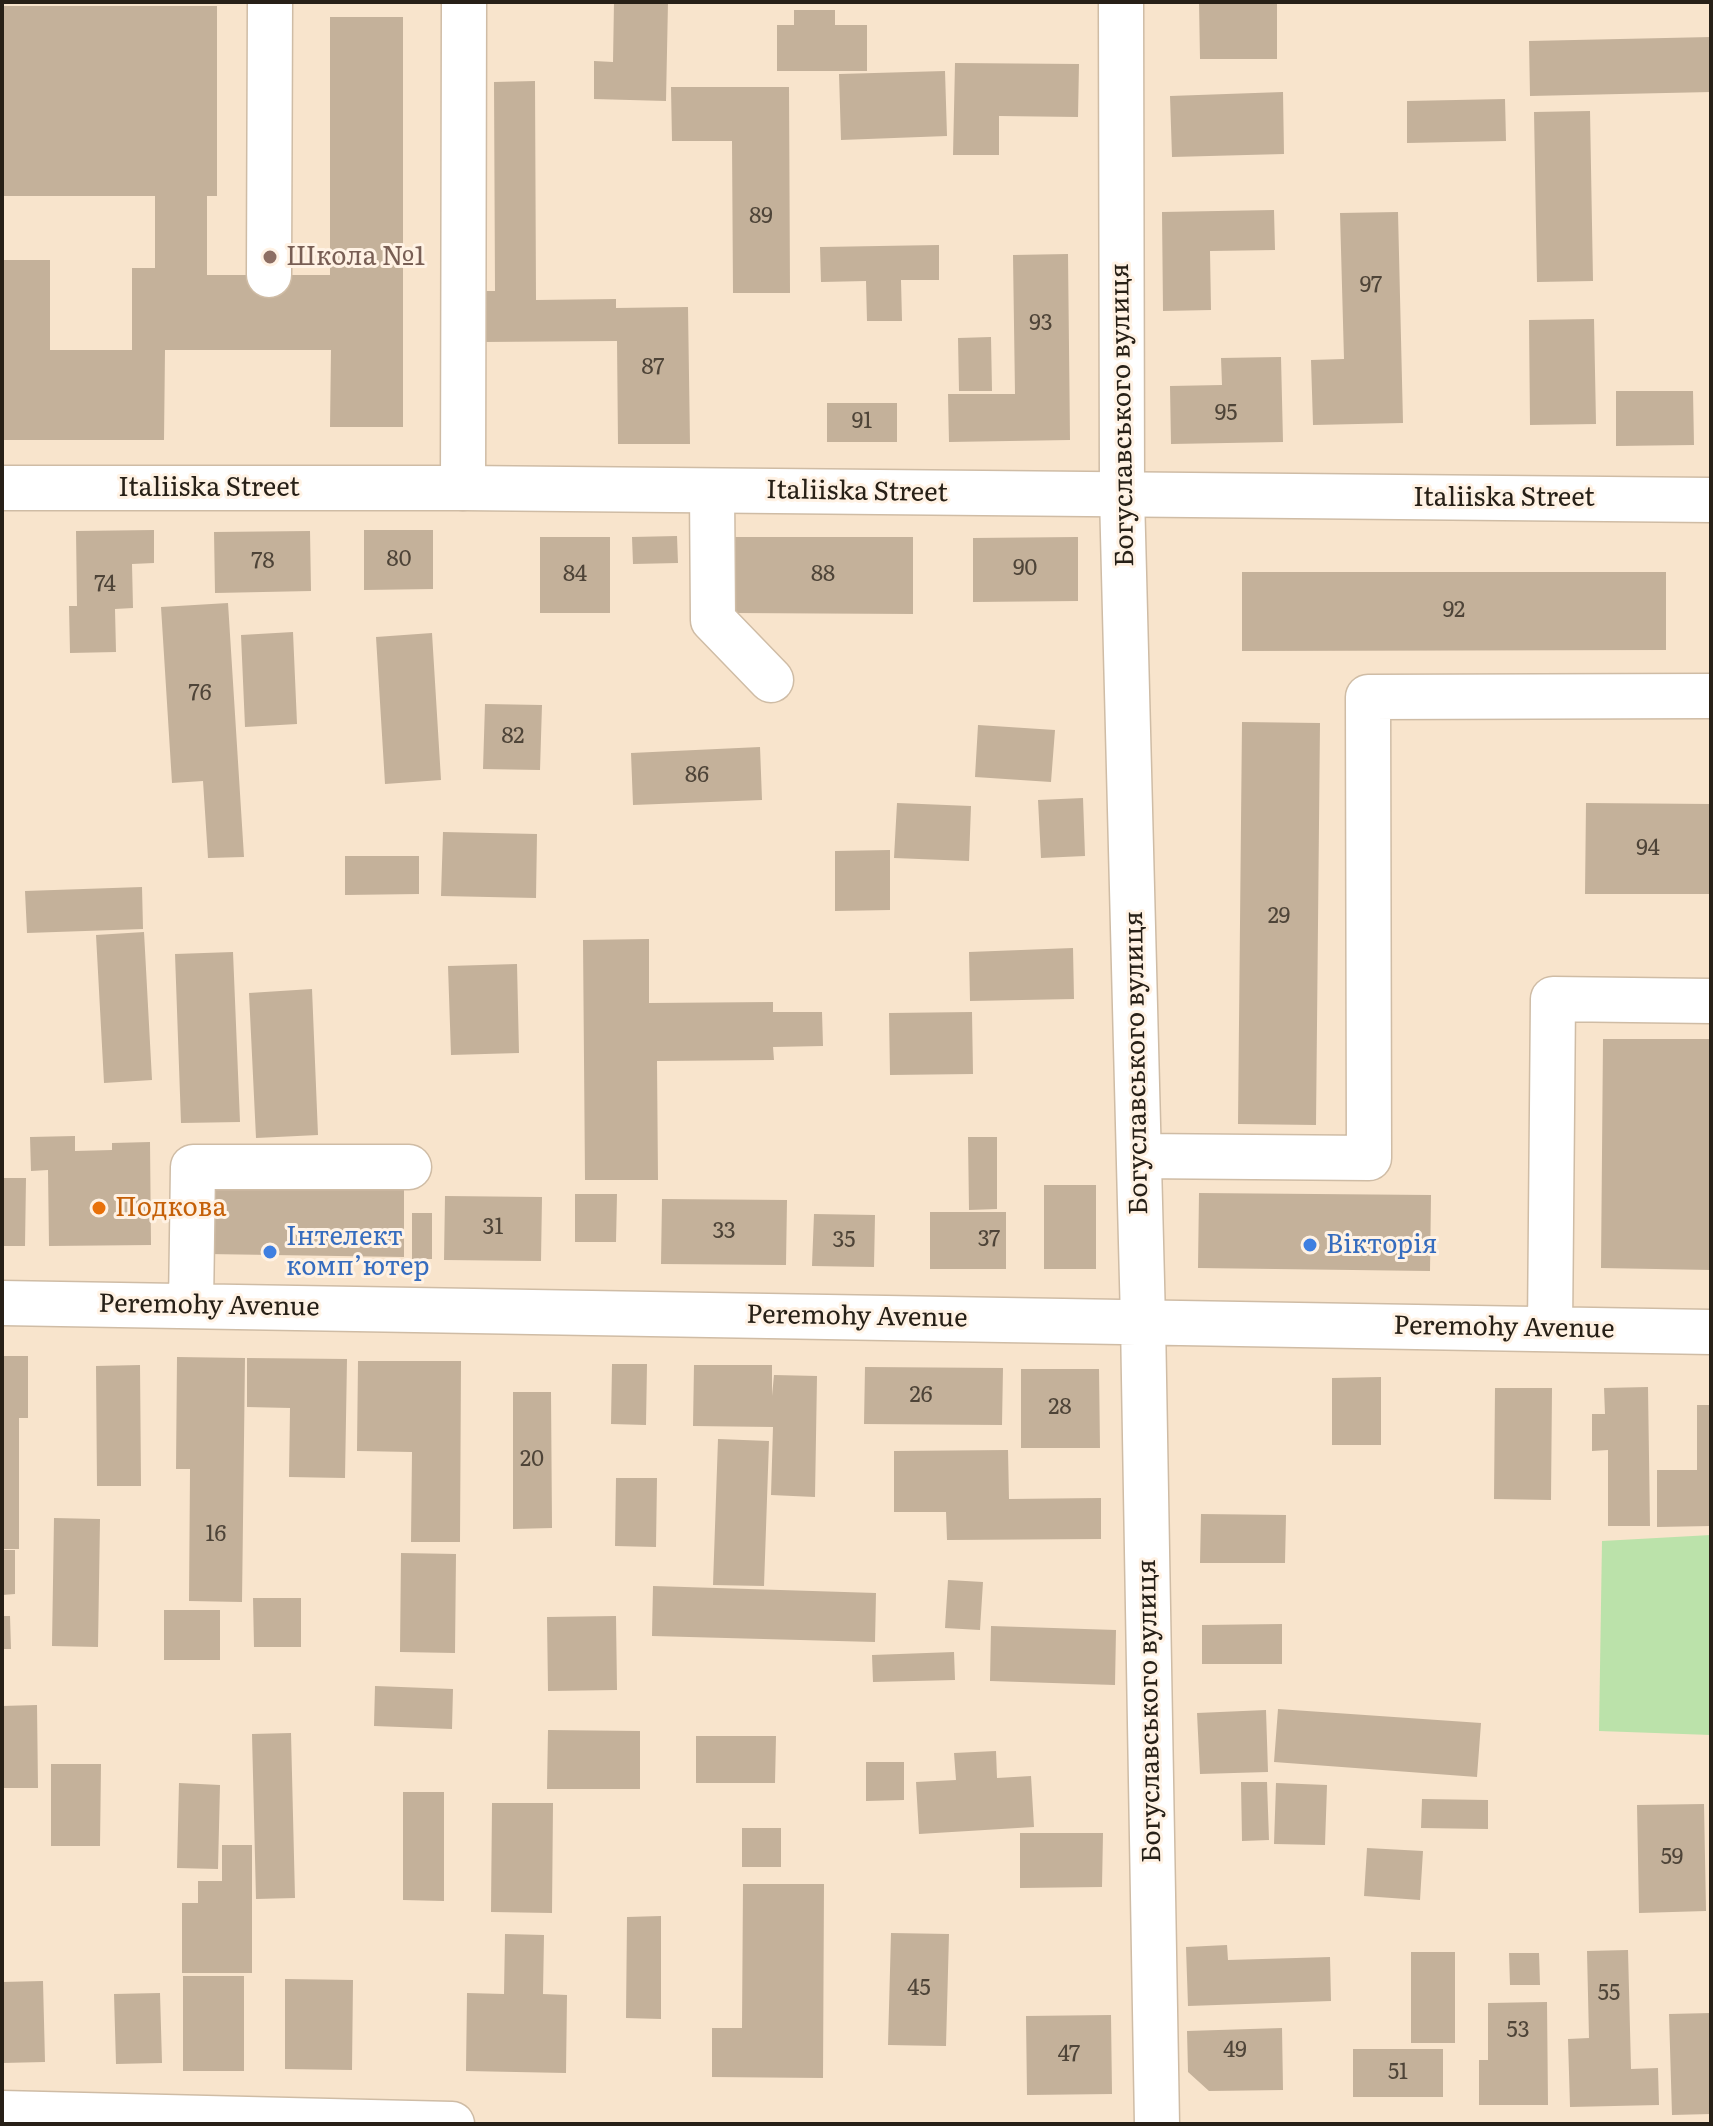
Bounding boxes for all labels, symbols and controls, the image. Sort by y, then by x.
house number: 89 [749,204,773,230]
place label: Школа №1 [286,241,425,273]
marker: Школа №1 [261,248,279,266]
street label: Богуславського вулиця [1105,263,1141,567]
house number: 97 [1360,273,1382,299]
house number: 93 [1029,311,1053,337]
house number: 87 [641,355,665,381]
house number: 95 [1215,401,1237,427]
house number: 91 [852,409,872,435]
street label: Italiiska Street [118,472,300,504]
street label: Italiiska Street [766,475,948,509]
street label: Italiiska Street [1413,482,1595,514]
house number: 80 [387,547,411,573]
house number: 78 [251,549,275,575]
house number: 90 [1013,556,1037,582]
house number: 84 [563,562,587,588]
house number: 88 [811,562,835,588]
house number: 74 [94,572,116,598]
house number: 92 [1443,598,1465,624]
house number: 76 [189,681,211,707]
house number: 82 [502,724,524,750]
house number: 86 [685,763,709,789]
house number: 94 [1636,836,1660,862]
house number: 29 [1268,904,1290,930]
street label: Богуславського вулиця [1119,911,1155,1215]
place label: Подкова [115,1192,226,1224]
marker: Подкова [90,1199,108,1217]
house number: 31 [483,1215,503,1241]
house number: 33 [712,1219,736,1245]
place label: Інтелект комп’ютер [286,1221,430,1282]
house number: 37 [978,1227,1000,1253]
house number: 35 [833,1228,855,1254]
place label: Вікторія [1326,1229,1437,1261]
marker: Вікторія [1301,1236,1319,1254]
marker: Інтелект комп’ютер [261,1243,279,1261]
street label: Peremohy Avenue [98,1288,320,1324]
street label: Peremohy Avenue [746,1299,968,1335]
street label: Peremohy Avenue [1393,1310,1615,1346]
house number: 26 [910,1383,932,1409]
house number: 28 [1048,1395,1072,1421]
house number: 20 [520,1447,544,1473]
house number: 16 [206,1522,226,1548]
street label: Богуславського вулиця [1132,1559,1168,1863]
house number: 59 [1661,1845,1683,1871]
house number: 45 [907,1976,931,2002]
house number: 55 [1598,1981,1620,2007]
house number: 53 [1506,2018,1530,2044]
house number: 49 [1223,2038,1247,2064]
house number: 47 [1058,2042,1080,2068]
house number: 51 [1388,2060,1408,2086]

